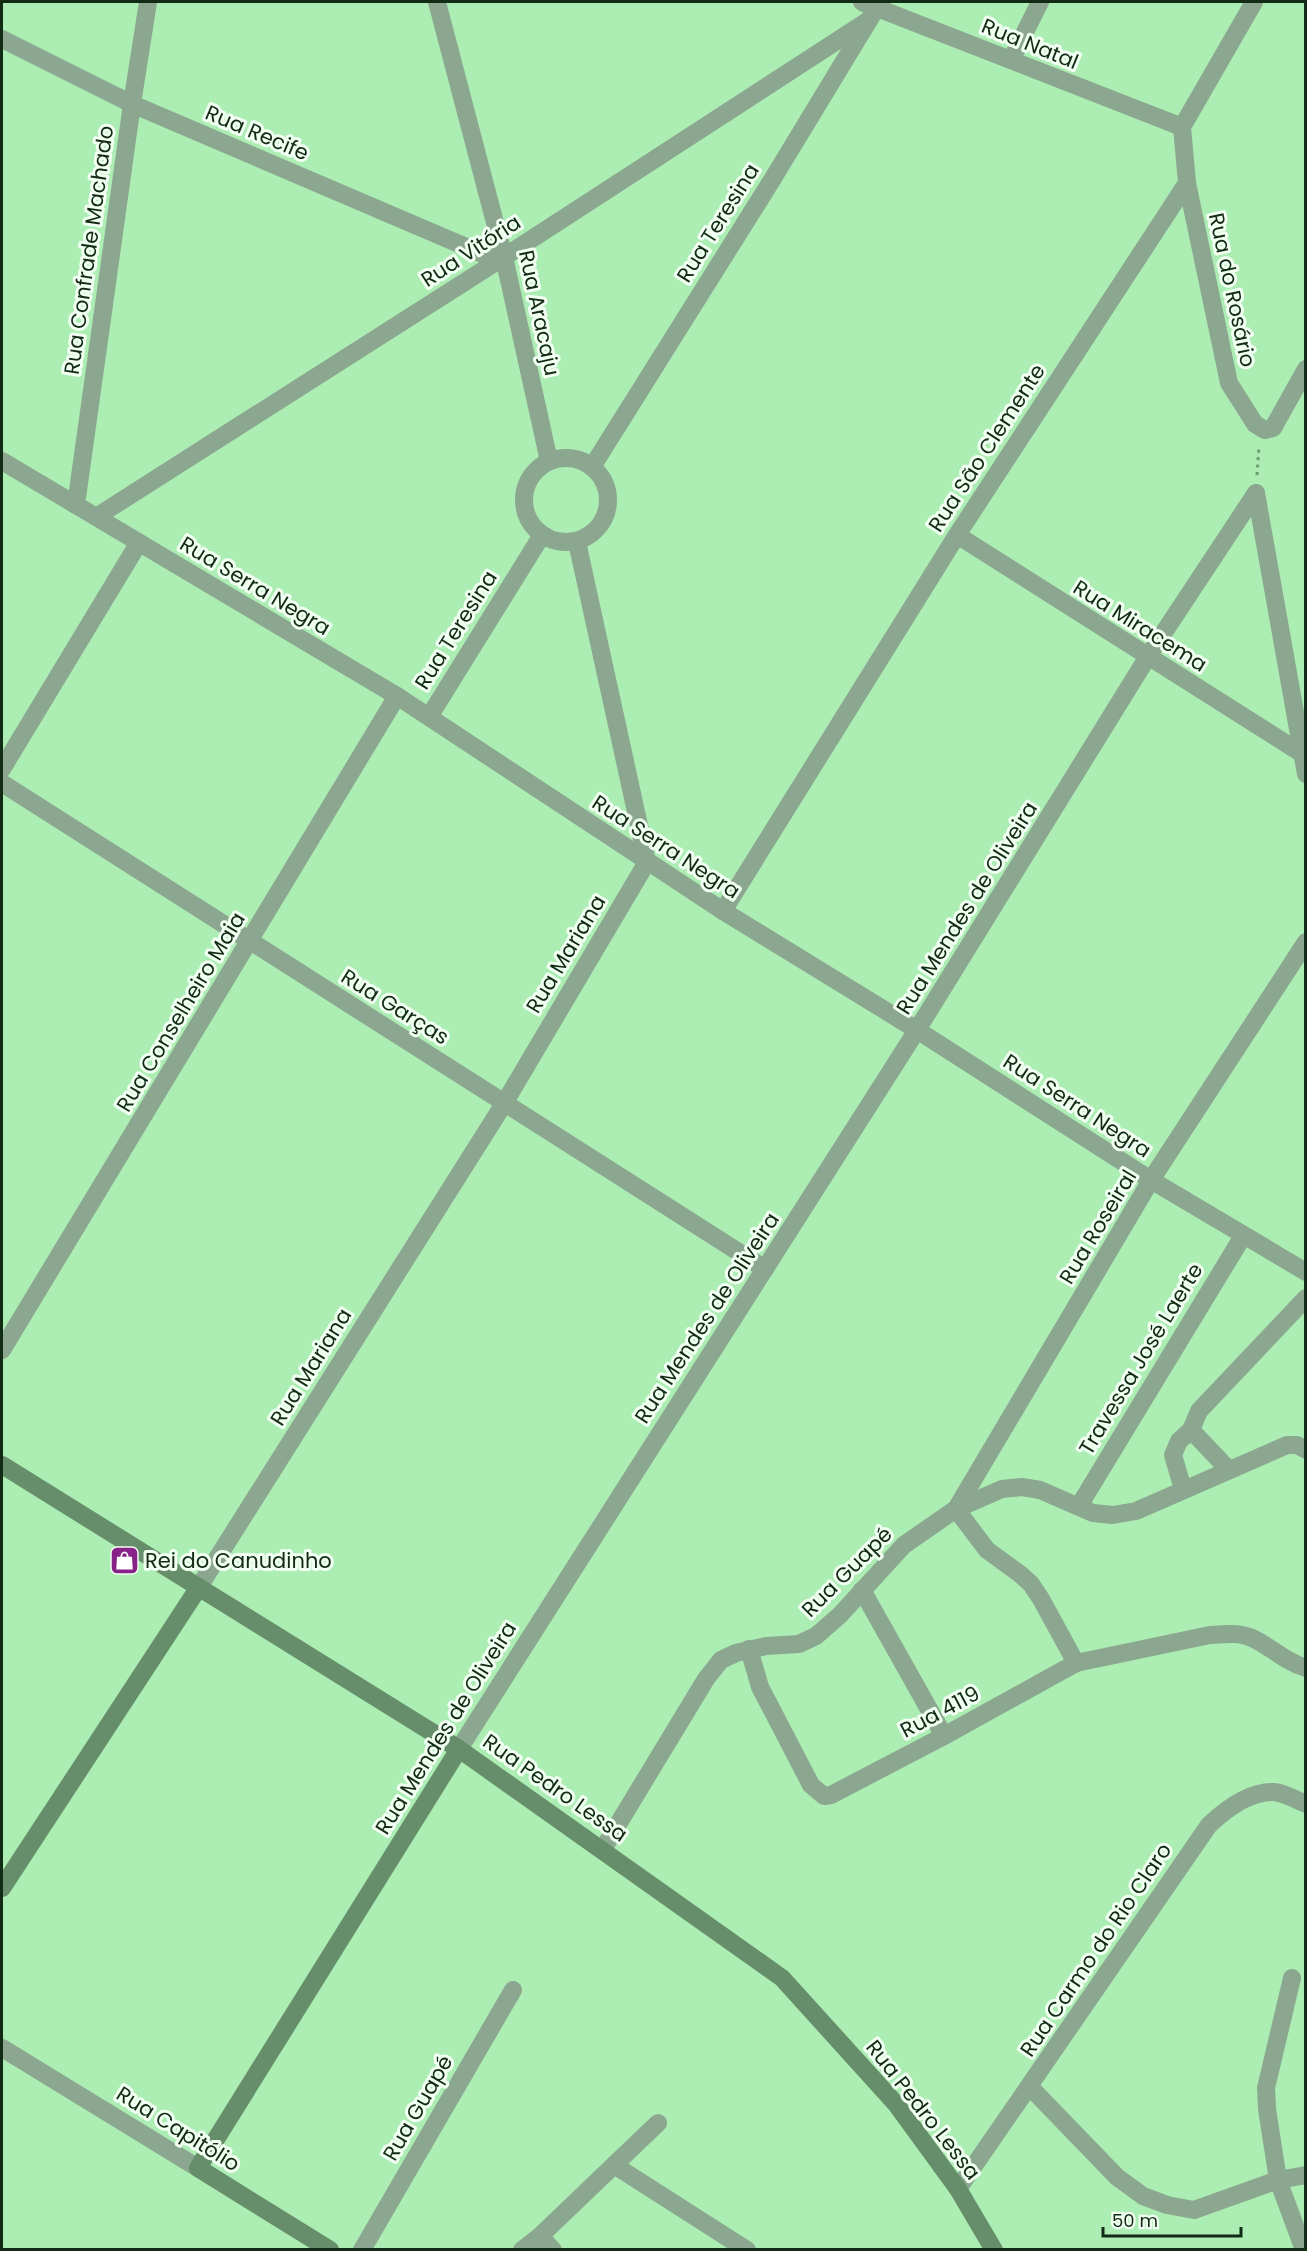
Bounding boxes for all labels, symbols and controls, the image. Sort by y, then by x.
street label: Rua Natal [977,11,1083,76]
street label: Rua Recife [201,98,313,167]
street label: Rua Confrade Machado [57,124,120,376]
street label: Rua Teresina [670,158,766,288]
street label: Rua Vitória [415,207,526,294]
street label: Rua do Rosário [1202,210,1263,370]
street label: Rua Aracaju [512,247,567,378]
street label: Rua São Clemente [921,358,1052,537]
street label: Rua Serra Negra [175,529,336,642]
street label: Rua Teresina [408,565,504,695]
street label: Rua Miracema [1068,573,1213,678]
street label: Rua Serra Negra [587,788,746,905]
street label: Rua Mendes de Oliveira [889,796,1044,1020]
street label: Rua Mariana [519,889,612,1018]
street label: Rua Conselheiro Maia [109,906,252,1117]
street label: Rua Garças [336,962,455,1051]
street label: Rua Serra Negra [998,1047,1157,1164]
street label: Rua Roseiral [1052,1164,1143,1289]
street label: Rua Mendes de Oliveira [627,1207,786,1429]
street label: Travessa José Laerte [1072,1257,1209,1460]
street label: Rua Mariana [263,1303,358,1431]
street label: Rua Guapé [795,1520,898,1623]
shop icon: Rei do Canudinho [108,1545,140,1577]
place label: Rei do Canudinho [145,1546,332,1575]
street label: Rua Mendes de Oliveira [368,1616,523,1840]
street label: Rua 4119 [895,1679,984,1745]
street label: Rua Pedro Lessa [477,1727,633,1848]
street label: Rua Carmo do Rio Claro [1013,1837,1178,2062]
street label: Rua Pedro Lessa [859,2034,987,2186]
street label: Rua Guapé [376,2050,459,2166]
street label: Rua Capitólio [111,2079,246,2178]
scale bar [1103,2200,1241,2238]
text: 50 m [1112,2208,1158,2233]

